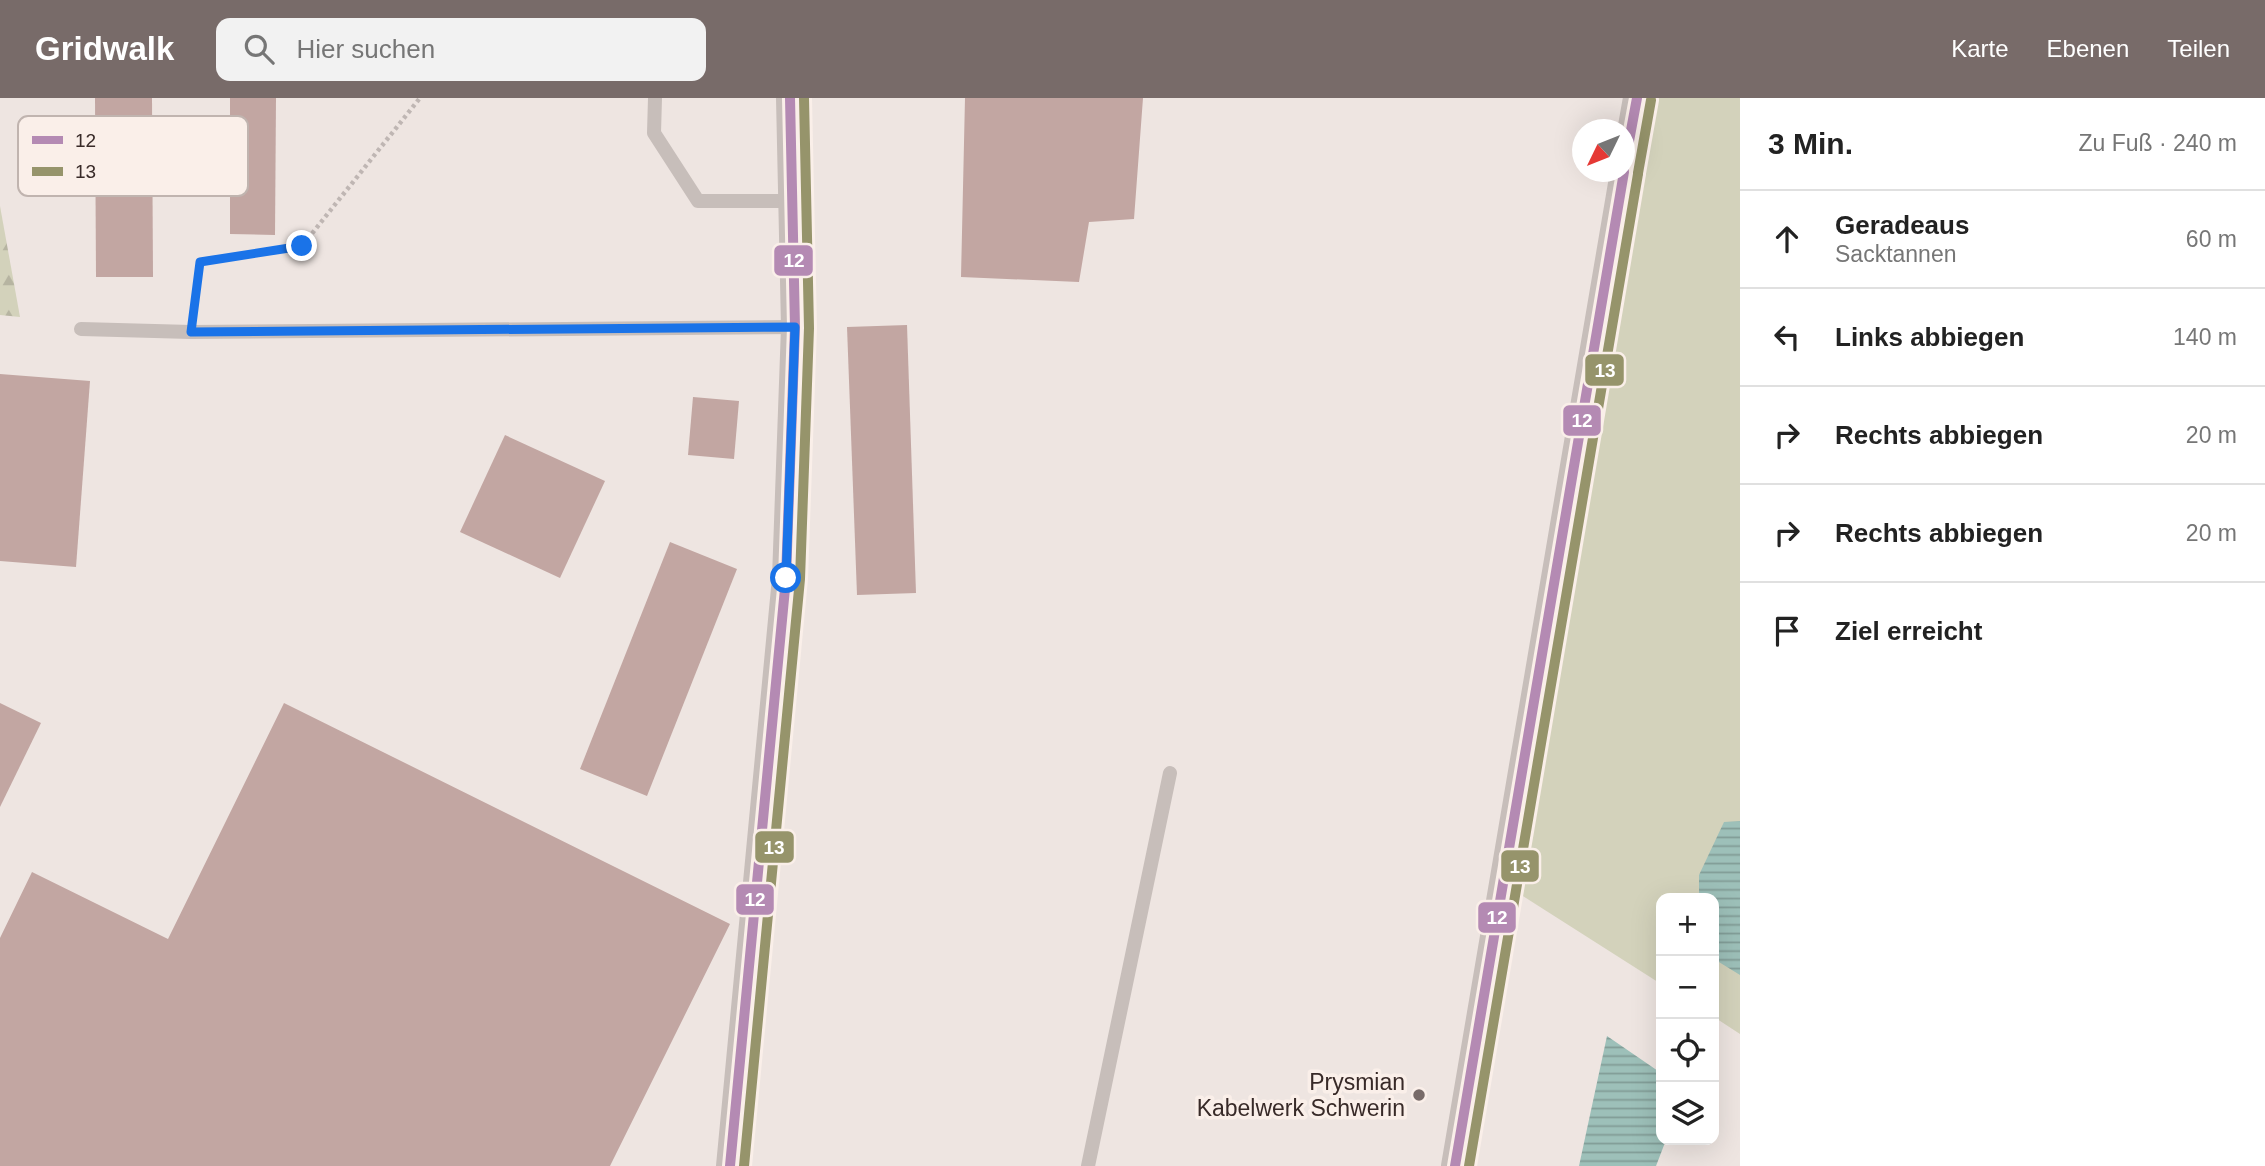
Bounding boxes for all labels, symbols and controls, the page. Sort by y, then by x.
search box [216,18,706,81]
text: Gridwalk [35,30,174,67]
icon: search [240,30,278,68]
text: Hier suchen [296,34,435,64]
text: Karte [1951,35,2009,62]
text: Ebenen [2047,35,2129,62]
text: Teilen [2167,35,2230,62]
legend [18,116,248,196]
north arrow [1572,119,1635,182]
text: 3 Min. [1768,127,1853,160]
text: 12 [75,130,96,151]
text: Zu Fuß · 240 m [2079,130,2237,156]
text: 13 [75,161,96,182]
text: Geradeaus [1835,210,1969,240]
icon: ahead [1768,220,1806,258]
text: 60 m [2186,226,2237,252]
route end [286,230,317,261]
text: Sacktannen [1835,241,1956,267]
line badge: 12 [773,244,814,277]
text: 12 [783,250,805,271]
icon: left [1768,318,1806,356]
text: Links abbiegen [1835,322,2024,352]
text: 140 m [2173,324,2237,350]
line badge: 13 [1584,353,1625,387]
text: 13 [1594,360,1616,381]
line badge: 12 [1562,404,1602,437]
text: 12 [1571,410,1593,431]
icon: right [1768,416,1806,454]
text: Rechts abbiegen [1835,420,2043,450]
text: 20 m [2186,422,2237,448]
icon: right [1768,514,1806,552]
text: Rechts abbiegen [1835,518,2043,548]
text: 20 m [2186,520,2237,546]
route start [770,562,801,593]
icon: arrive [1768,612,1806,650]
text: Ziel erreicht [1835,616,1982,646]
line badge: 13 [754,830,795,864]
text: 13 [763,837,785,858]
line badge: 13 [1500,849,1540,883]
text: 13 [1509,856,1531,877]
line badge: 12 [735,883,775,916]
text: 12 [744,889,766,910]
map controls [1656,893,1719,1145]
button: + [1656,893,1719,956]
line badge: 12 [1477,901,1517,934]
text: 12 [1486,907,1508,928]
button: − [1656,956,1719,1019]
button: locate [1656,1019,1719,1082]
place label: Prysmian Kabelwerk Schwerin [1197,1069,1405,1121]
button: layers [1656,1082,1719,1145]
marker: Prysmian Kabelwerk Schwerin [1411,1087,1427,1103]

